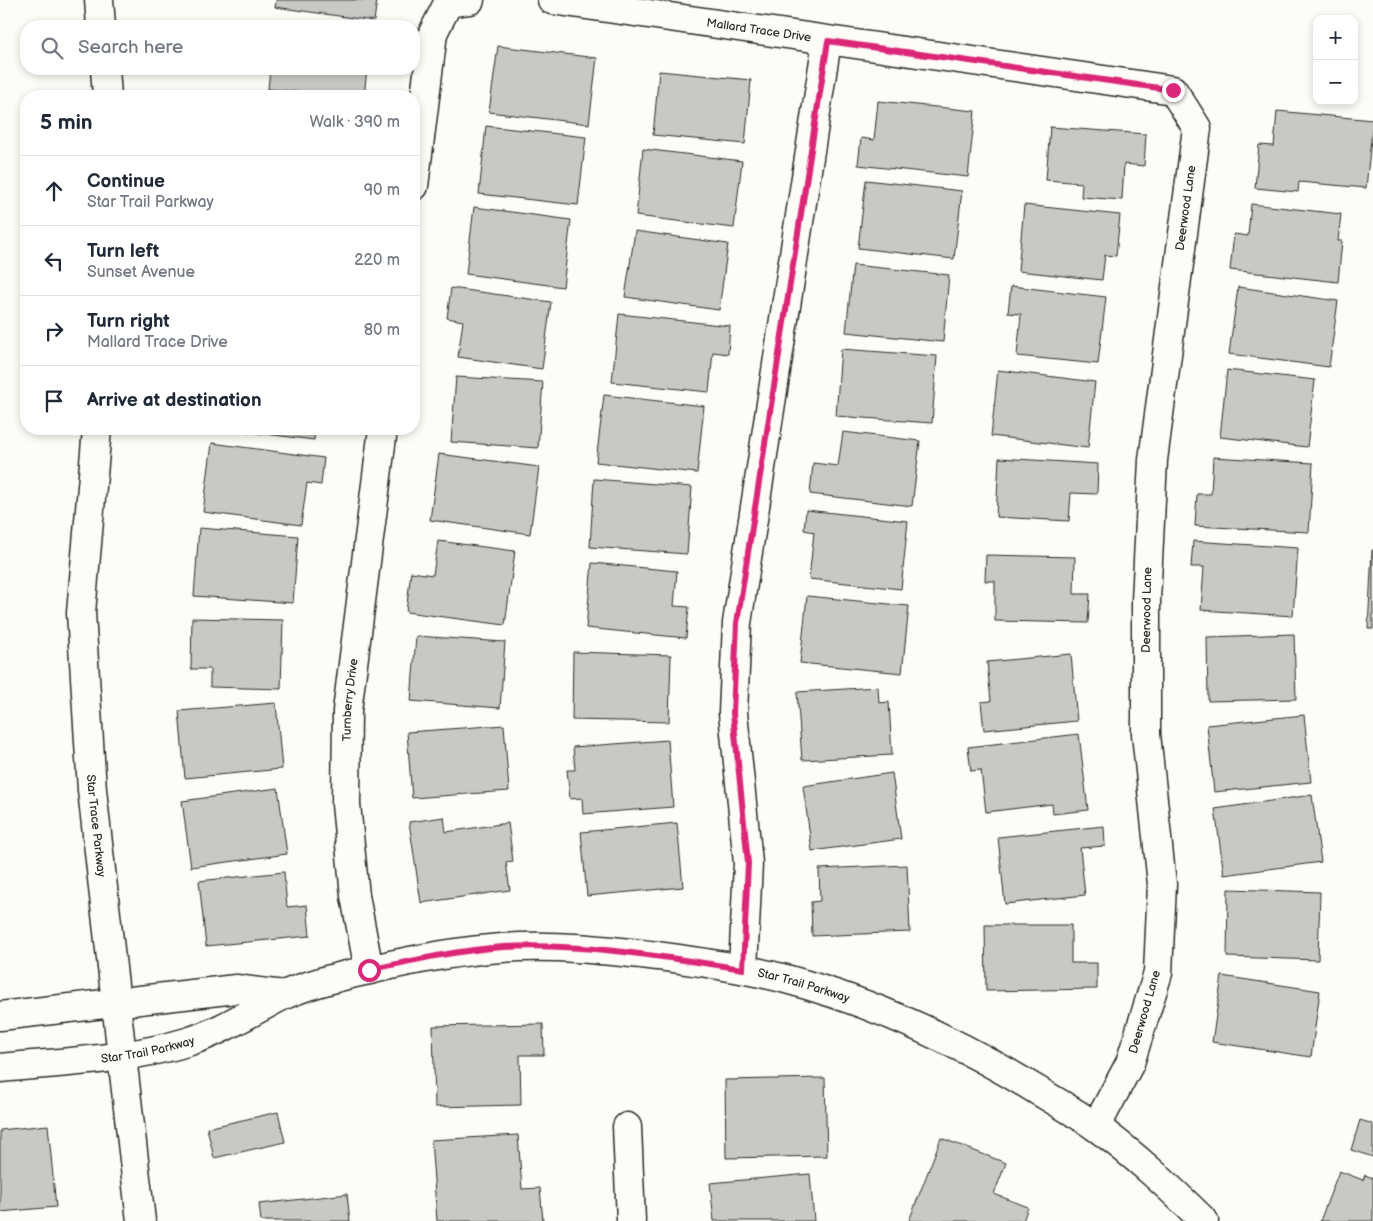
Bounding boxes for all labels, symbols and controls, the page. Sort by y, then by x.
street label: Mallard Trace Drive [705,15,812,45]
map controls [1313,15,1358,105]
button: + [1313,15,1358,60]
search box [20,20,420,75]
icon: search [38,34,66,62]
text: Search here [78,36,183,59]
button: − [1313,60,1358,105]
route end [1162,79,1185,102]
text: 5 min [40,110,93,135]
text: Walk · 390 m [309,113,400,132]
street label: Deerwood Lane [1173,164,1199,252]
text: Continue [87,170,165,193]
icon: ahead [40,177,68,205]
text: 90 m [364,181,400,200]
text: Star Trail Parkway [87,193,214,212]
text: Turn left [87,240,159,263]
icon: left [40,247,68,275]
text: 220 m [354,251,400,270]
text: Sunset Avenue [87,263,195,282]
text: Turn right [87,310,170,333]
icon: right [40,317,68,345]
text: 80 m [364,321,400,340]
text: Mallard Trace Drive [87,333,228,352]
icon: arrive [40,387,68,415]
text: Arrive at destination [87,389,262,412]
street label: Deerwood Lane [1139,567,1155,653]
street label: Turnberry Drive [339,657,361,742]
street label: Star Trace Parkway [84,774,109,878]
route start [358,959,381,982]
street label: Star Trail Parkway [756,965,852,1006]
street label: Deerwood Lane [1126,969,1164,1055]
street label: Star Trail Parkway [100,1032,197,1066]

